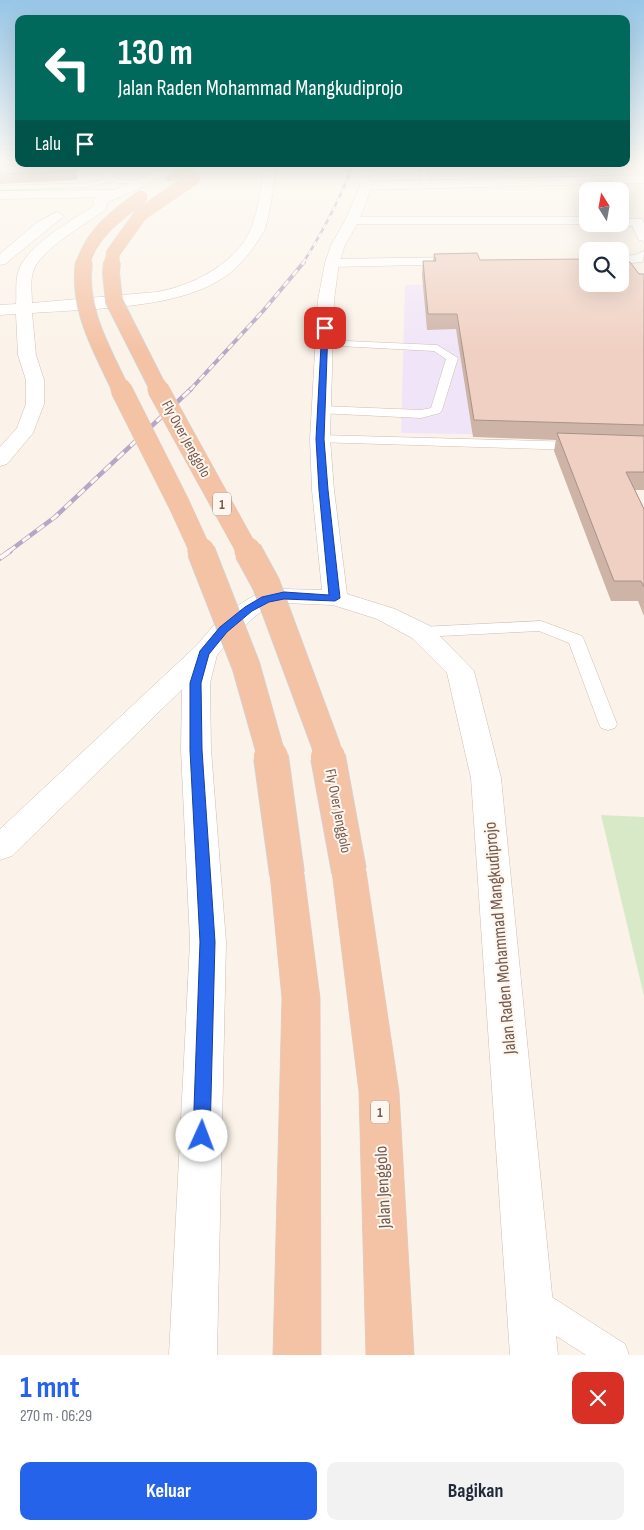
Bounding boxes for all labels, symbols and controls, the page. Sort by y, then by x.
text: 130 m [118,32,193,75]
icon: left [35,35,100,100]
text: Jalan Raden Mohammad Mangkudiprojo [118,75,403,102]
icon: arrive [71,130,99,158]
text: Lalu [35,133,61,156]
north arrow [579,182,629,232]
map controls [579,182,629,292]
button: search [579,242,629,292]
pin [304,307,346,349]
icon: arrive [311,314,339,342]
street label: Fly Over Jenggolo [157,397,215,481]
road number: 1 [213,492,231,516]
street label: Fly Over Jenggolo [321,767,355,855]
street label: Jalan Raden Mohammad Mangkudiprojo [479,821,521,1056]
road number: 1 [371,1100,389,1124]
position arrow [175,1109,227,1161]
street label: Jalan Jenggolo [370,1145,396,1230]
text: 1 mnt [20,1370,80,1406]
button: close [572,1372,624,1424]
text: 270 m · 06:29 [20,1407,92,1426]
button: Keluar [20,1462,317,1520]
button: Bagikan [327,1462,624,1520]

